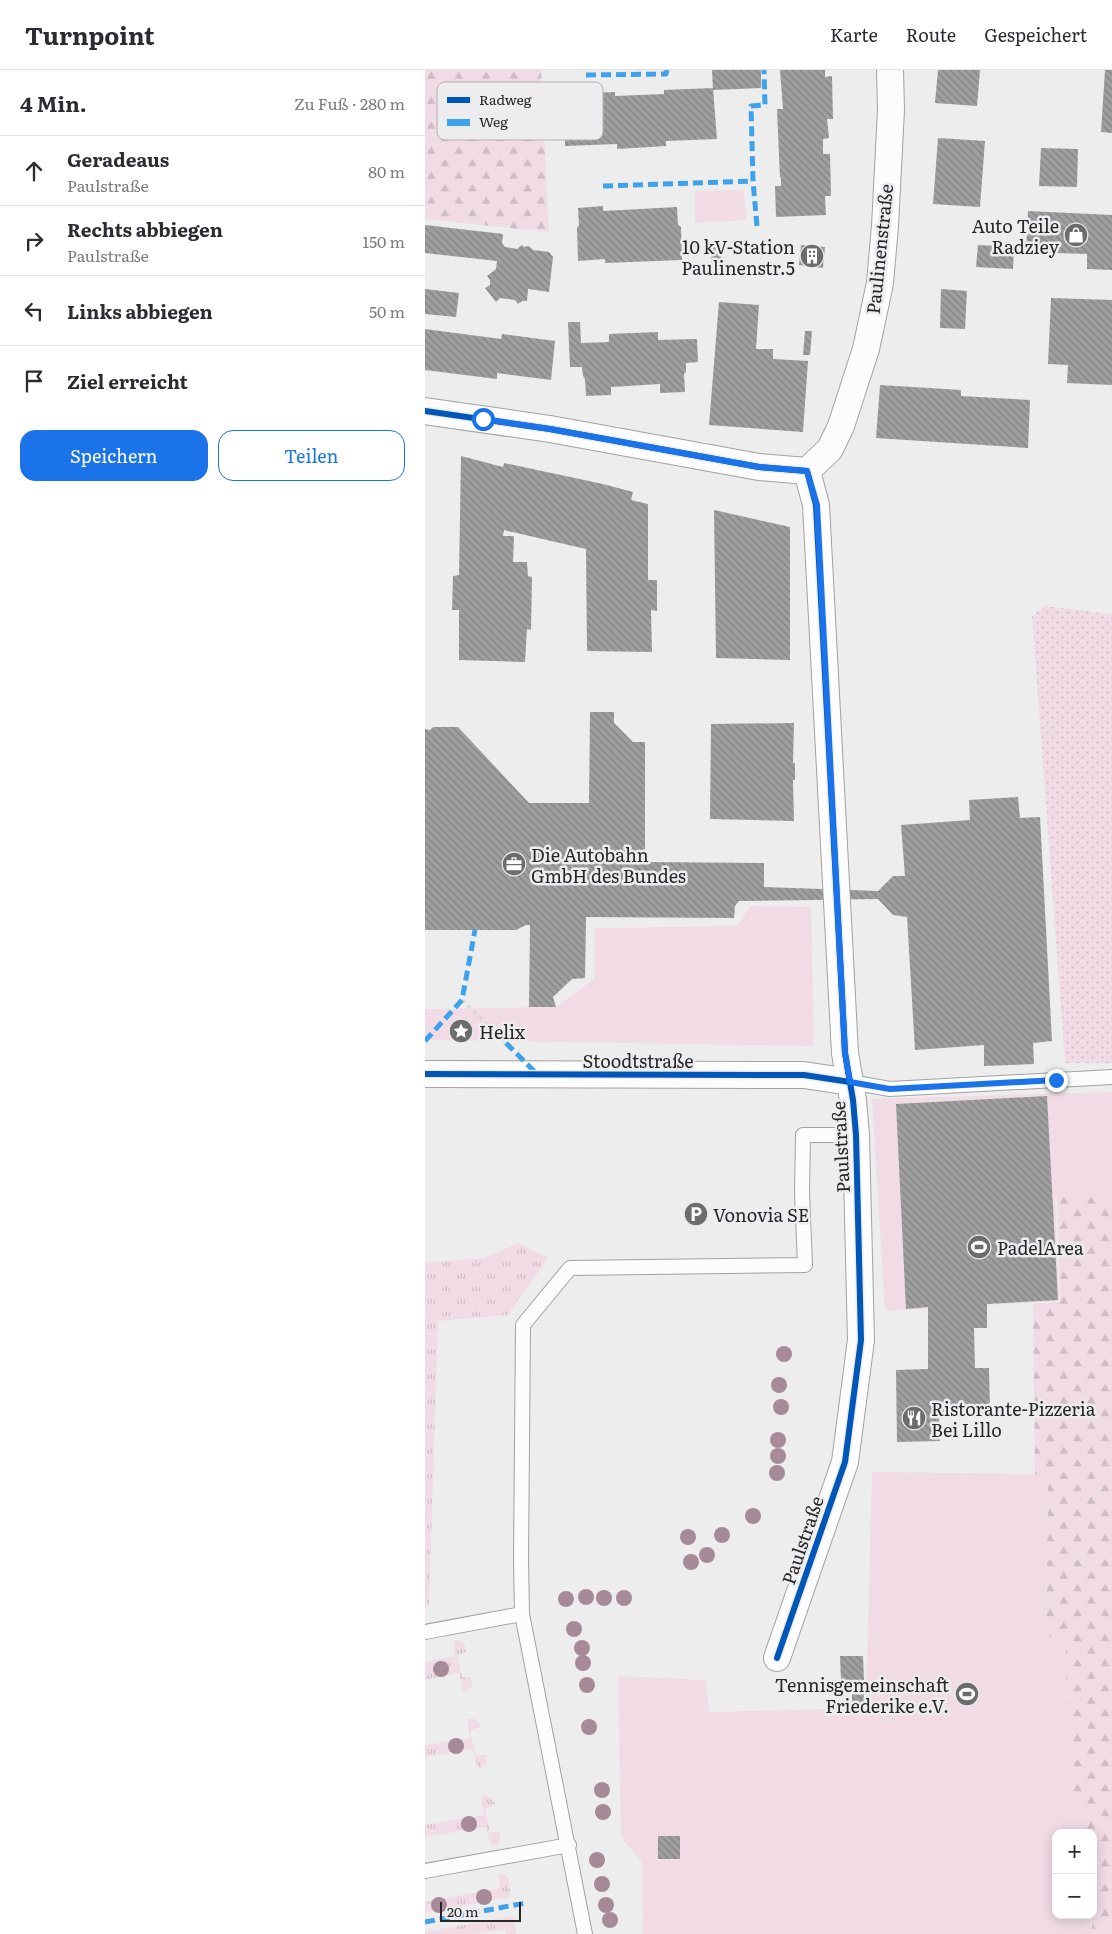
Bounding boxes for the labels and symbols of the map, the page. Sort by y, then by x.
legend [437,82,603,140]
text: Radweg [479,89,532,109]
text: Weg [479,111,508,131]
street label: Paulinenstraße [859,183,899,315]
place label: Auto Teile Radziey [972,212,1060,260]
shop icon: Auto Teile Radziey [1063,222,1089,248]
place label: 10 kV-Station Paulinenstr.5 [681,233,795,281]
building icon: 10 kV-Station Paulinenstr.5 [799,243,825,269]
route start [472,408,495,431]
place label: Die Autobahn GmbH des Bundes [531,841,686,889]
office icon: Die Autobahn GmbH des Bundes [501,851,527,877]
place icon: Helix [448,1018,474,1044]
place label: Helix [479,1018,526,1045]
street label: Stoodtstraße [582,1047,694,1074]
route end [1045,1069,1068,1092]
street label: Paulstraße [824,1100,856,1194]
parking icon: Vonovia SE [683,1201,709,1227]
place label: Vonovia SE [713,1201,809,1228]
sports icon: PadelArea [966,1234,992,1260]
place label: PadelArea [997,1234,1084,1261]
place label: Ristorante-Pizzeria Bei Lillo [931,1395,1096,1443]
restaurant icon: Ristorante-Pizzeria Bei Lillo [901,1405,927,1431]
street label: Paulstraße [774,1492,830,1588]
place label: Tennisgemeinschaft Friederike e.V. [775,1671,950,1719]
sports icon: Tennisgemeinschaft Friederike e.V. [954,1681,980,1707]
scale bar [440,1899,521,1922]

